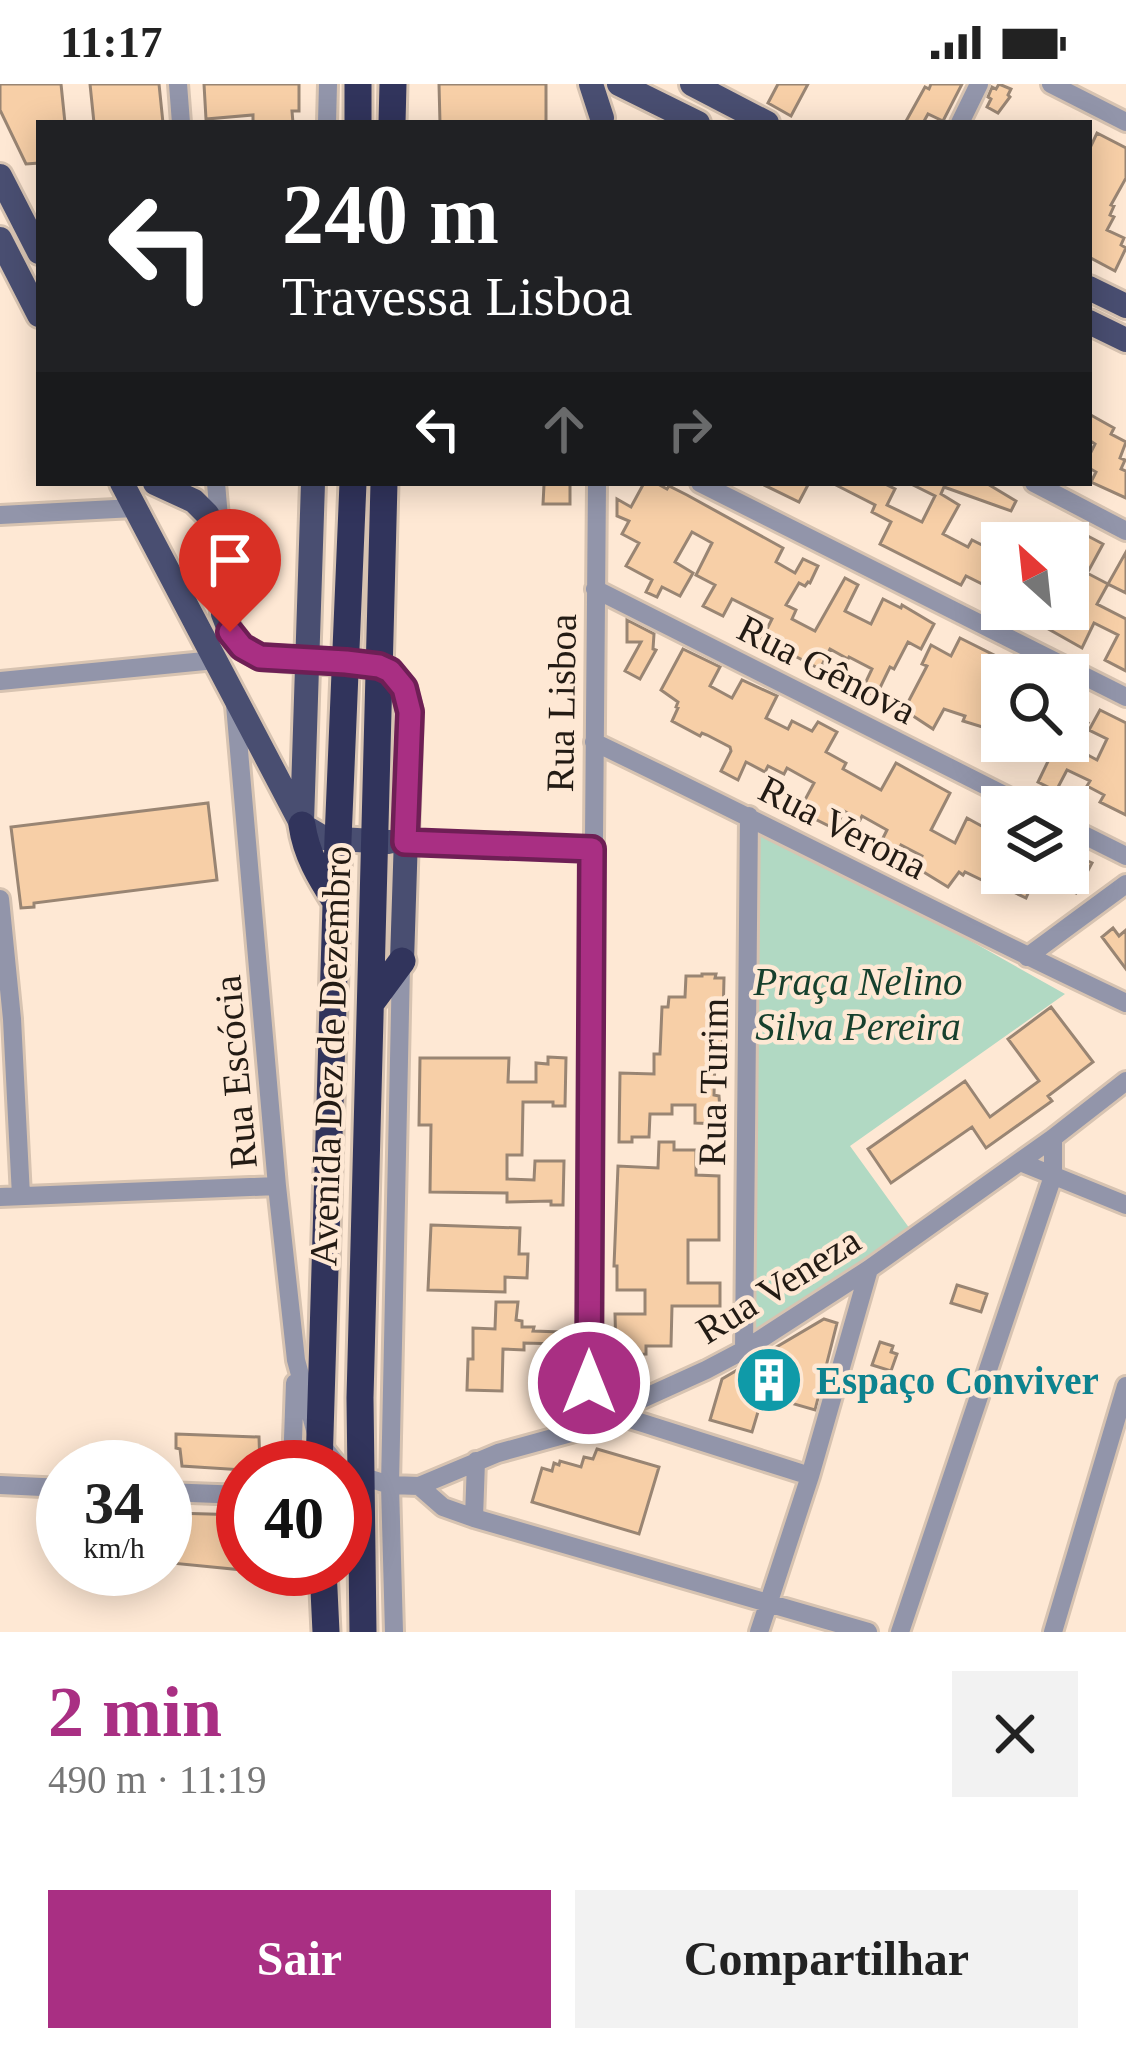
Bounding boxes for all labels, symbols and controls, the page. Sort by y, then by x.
text: 11:17 [60,17,163,67]
icon: left [84,168,240,324]
text: 240 m [282,168,499,261]
text: Travessa Lisboa [282,267,632,327]
icon: left [405,396,471,462]
icon: ahead [531,396,597,462]
icon: right [657,396,723,462]
pin [179,509,281,632]
north arrow [981,522,1089,630]
map controls [981,522,1089,894]
icon: arrive [197,527,263,593]
street label: Rua Gênova [731,606,923,732]
street label: Rua Lisboa [538,613,584,793]
button: search [981,654,1089,762]
street label: Rua Verona [752,766,934,888]
button: layers [981,786,1089,894]
street label: Avenida Dez de Dezembro [301,845,359,1267]
park label: Praça Nelino Silva Pereira [752,960,963,1048]
street label: Rua Escócia [205,974,265,1170]
street label: Rua Turim [690,998,736,1166]
street label: Rua Veneza [688,1218,868,1352]
position arrow [526,1320,652,1446]
building icon: Espaço Conviver [734,1345,804,1415]
place label: Espaço Conviver [816,1359,1099,1403]
speed limit sign: 40 [216,1440,372,1596]
text: 34 [84,1470,144,1536]
text: km/h [83,1531,145,1564]
button: close [952,1671,1078,1797]
text: 2 min [48,1672,222,1752]
text: 490 m · 11:19 [48,1758,266,1801]
button: Sair [48,1890,551,2028]
button: Compartilhar [575,1890,1078,2028]

